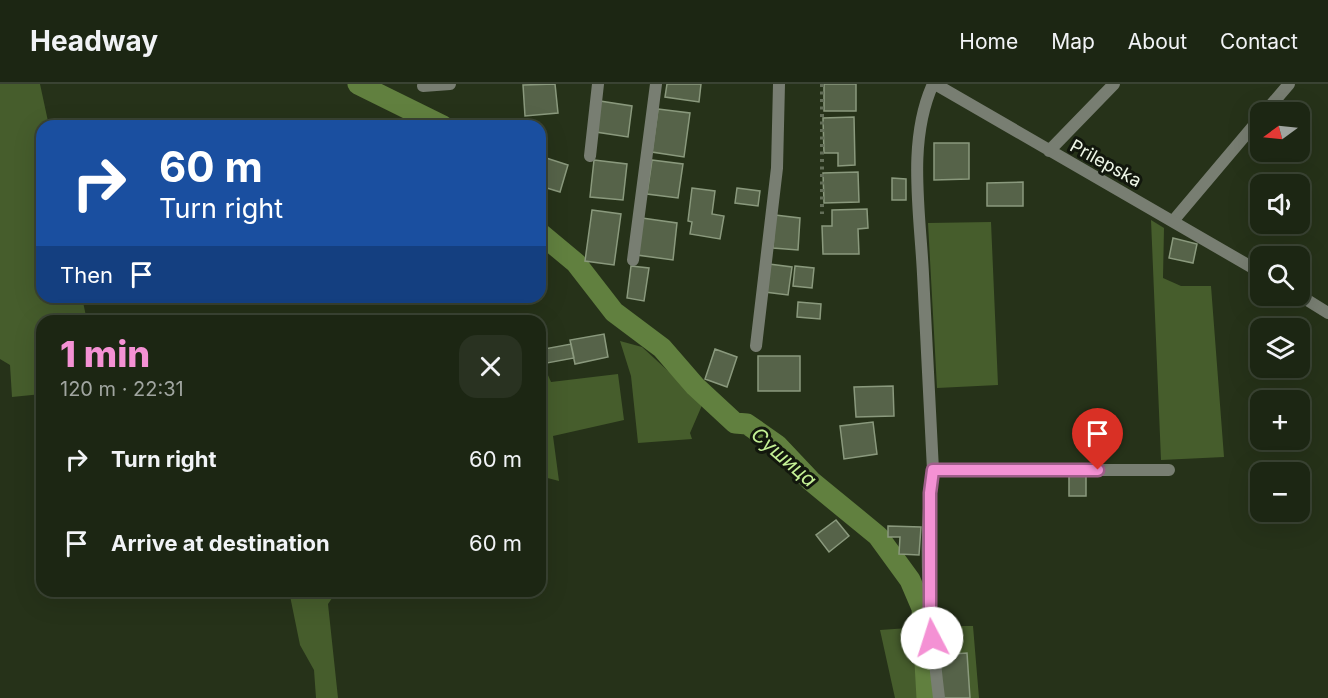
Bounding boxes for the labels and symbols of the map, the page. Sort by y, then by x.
north arrow [1250,102,1310,162]
street label: Prilepska [1067,135,1145,191]
pin [1072,408,1123,470]
water label: Сушица [747,422,821,492]
position arrow [900,606,964,670]

